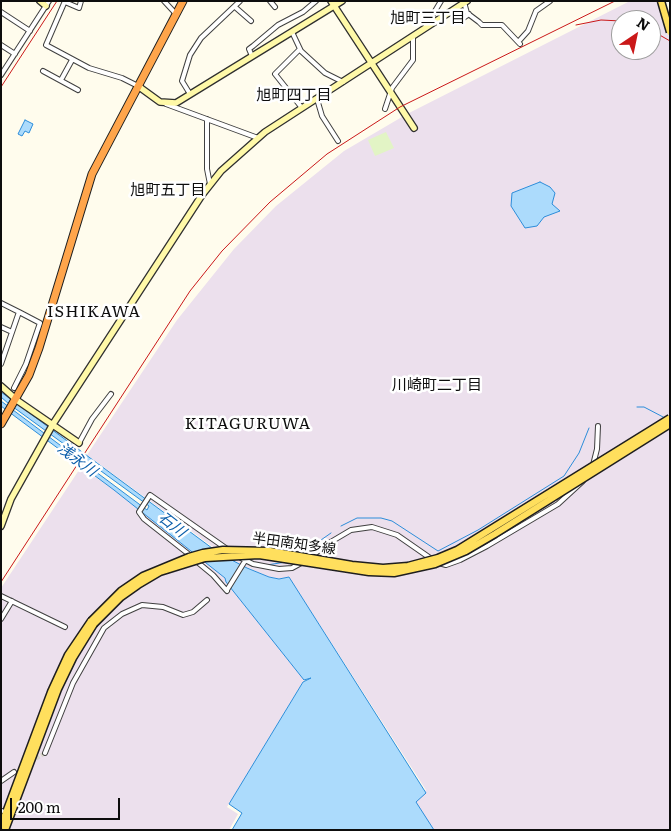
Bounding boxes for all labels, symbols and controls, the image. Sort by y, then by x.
district label: 旭町三丁目 [391,10,465,28]
north arrow [611,10,661,60]
text: N [633,12,654,35]
district label: 旭町四丁目 [257,87,331,105]
district label: 旭町五丁目 [131,182,205,200]
district label: ISHIKAWA [46,302,142,322]
district label: 川崎町二丁目 [392,377,482,395]
district label: KITAGURUWA [184,414,312,434]
water label: 浅永川 [54,439,100,481]
water label: 石川 [155,509,189,541]
street label: 半田南知多線 [251,530,337,558]
scale bar [12,788,122,820]
text: 200 m [18,795,61,818]

